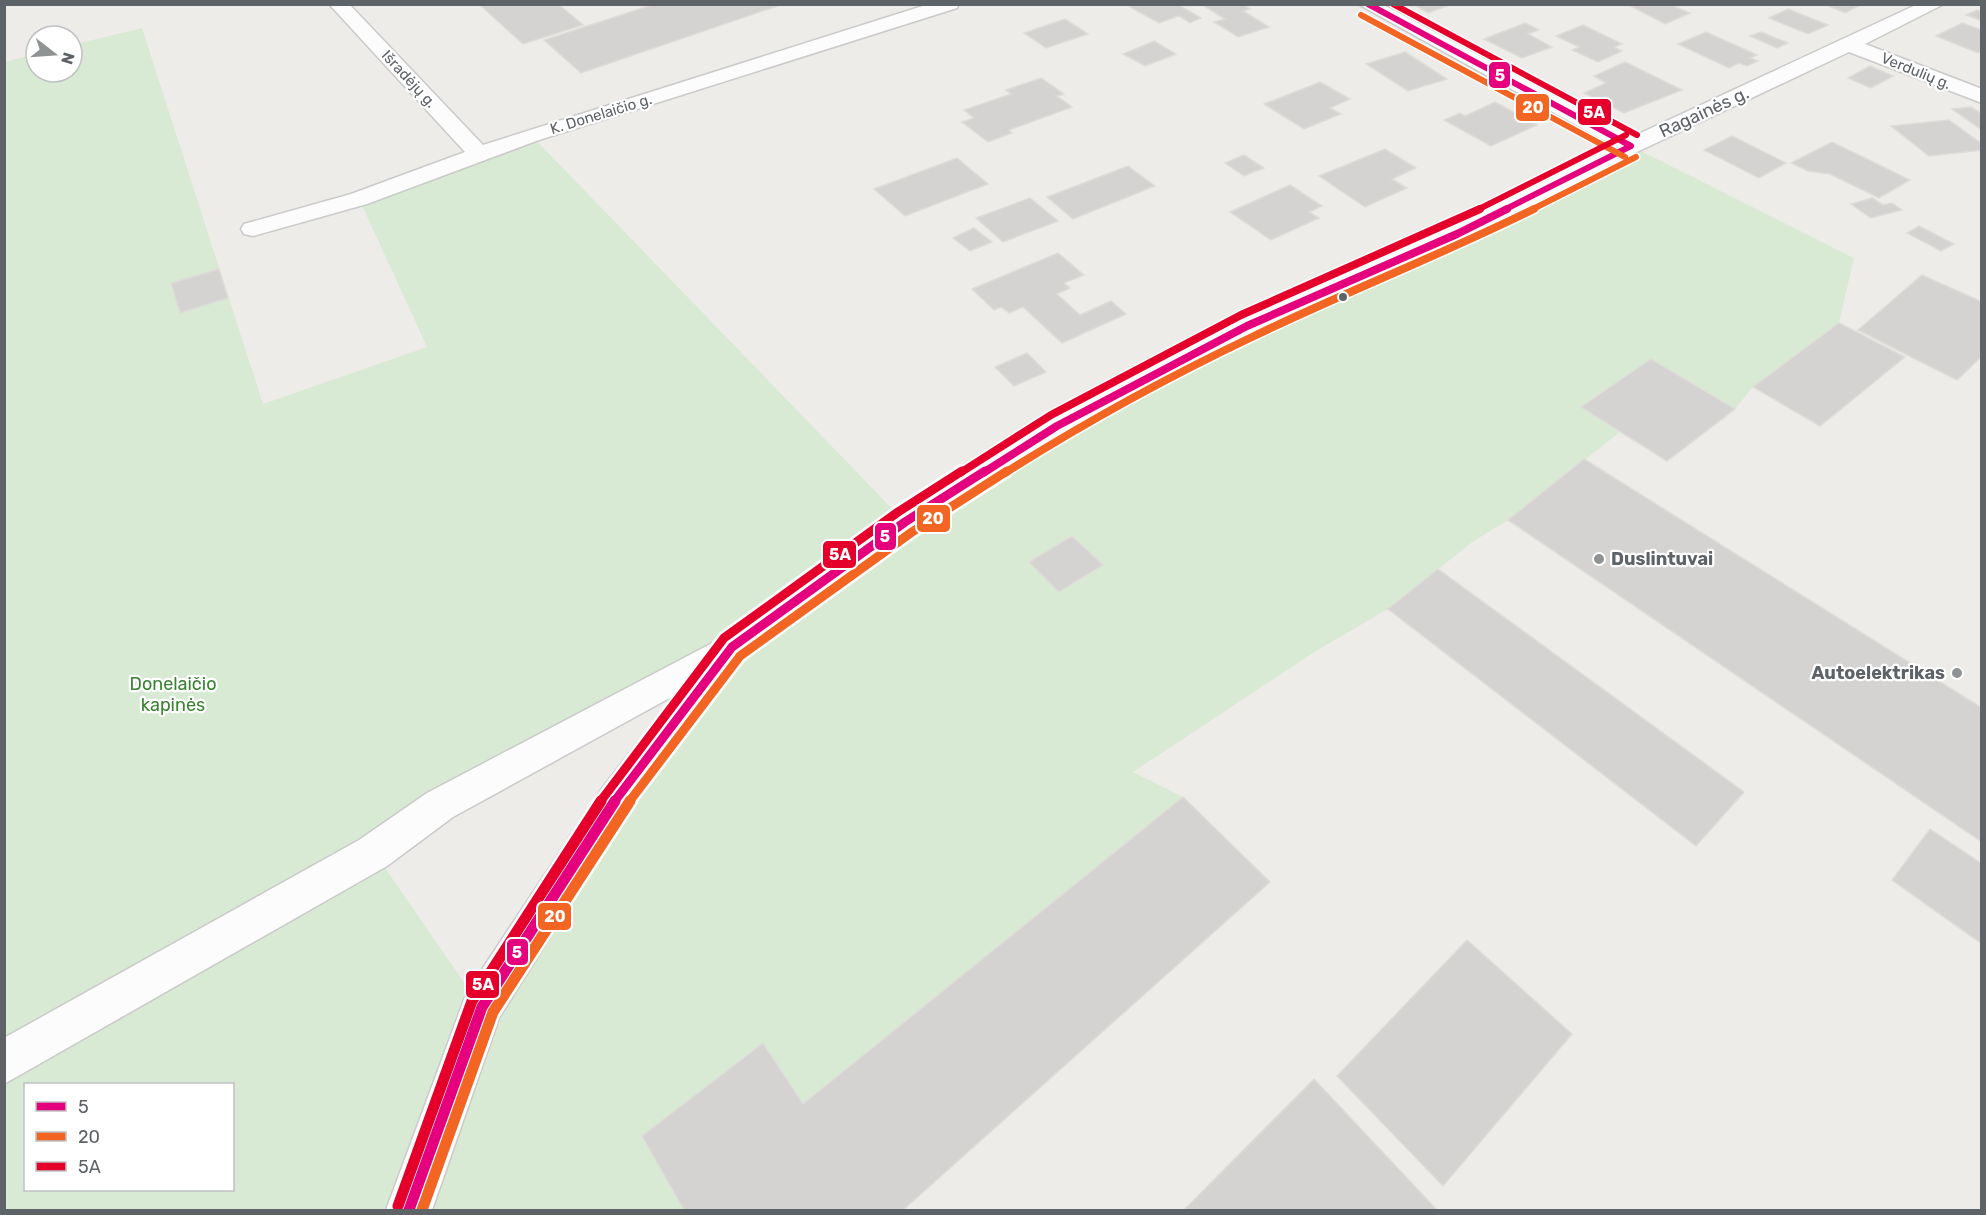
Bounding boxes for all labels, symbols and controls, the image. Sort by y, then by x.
north arrow [24,24,84,84]
street label: Išradėjų g. [378,46,440,112]
street label: Verdulių g. [1878,49,1954,93]
text: N [57,50,79,67]
line badge: 5 [1488,61,1511,89]
text: 5 [1495,66,1505,85]
street label: Ragainės g. [1656,82,1752,142]
street label: K. Donelaičio g. [548,90,654,138]
line badge: 20 [1515,93,1550,122]
text: 20 [1522,98,1544,117]
line badge: 5A [1577,98,1612,126]
text: 5A [1583,103,1605,122]
unlabelled marker [1337,291,1349,303]
line badge: 20 [916,504,951,533]
text: 20 [922,509,944,528]
line badge: 5 [874,522,897,551]
text: 5 [880,527,890,546]
line badge: 5A [822,540,857,569]
text: 5A [829,545,851,564]
place label: Duslintuvai [1611,548,1713,570]
marker: Duslintuvai [1592,552,1606,566]
place label: Autoelektrikas [1812,662,1945,684]
marker: Autoelektrikas [1950,666,1964,680]
park label: Donelaičio kapinės [129,673,217,716]
line badge: 20 [537,902,572,931]
text: 20 [544,907,566,926]
line badge: 5 [506,938,529,966]
text: 5 [512,943,522,962]
line badge: 5A [465,970,500,999]
text: 5A [472,975,494,994]
legend [24,1083,234,1191]
text: 5 [78,1096,89,1118]
text: 20 [78,1126,100,1148]
text: 5A [78,1156,101,1178]

